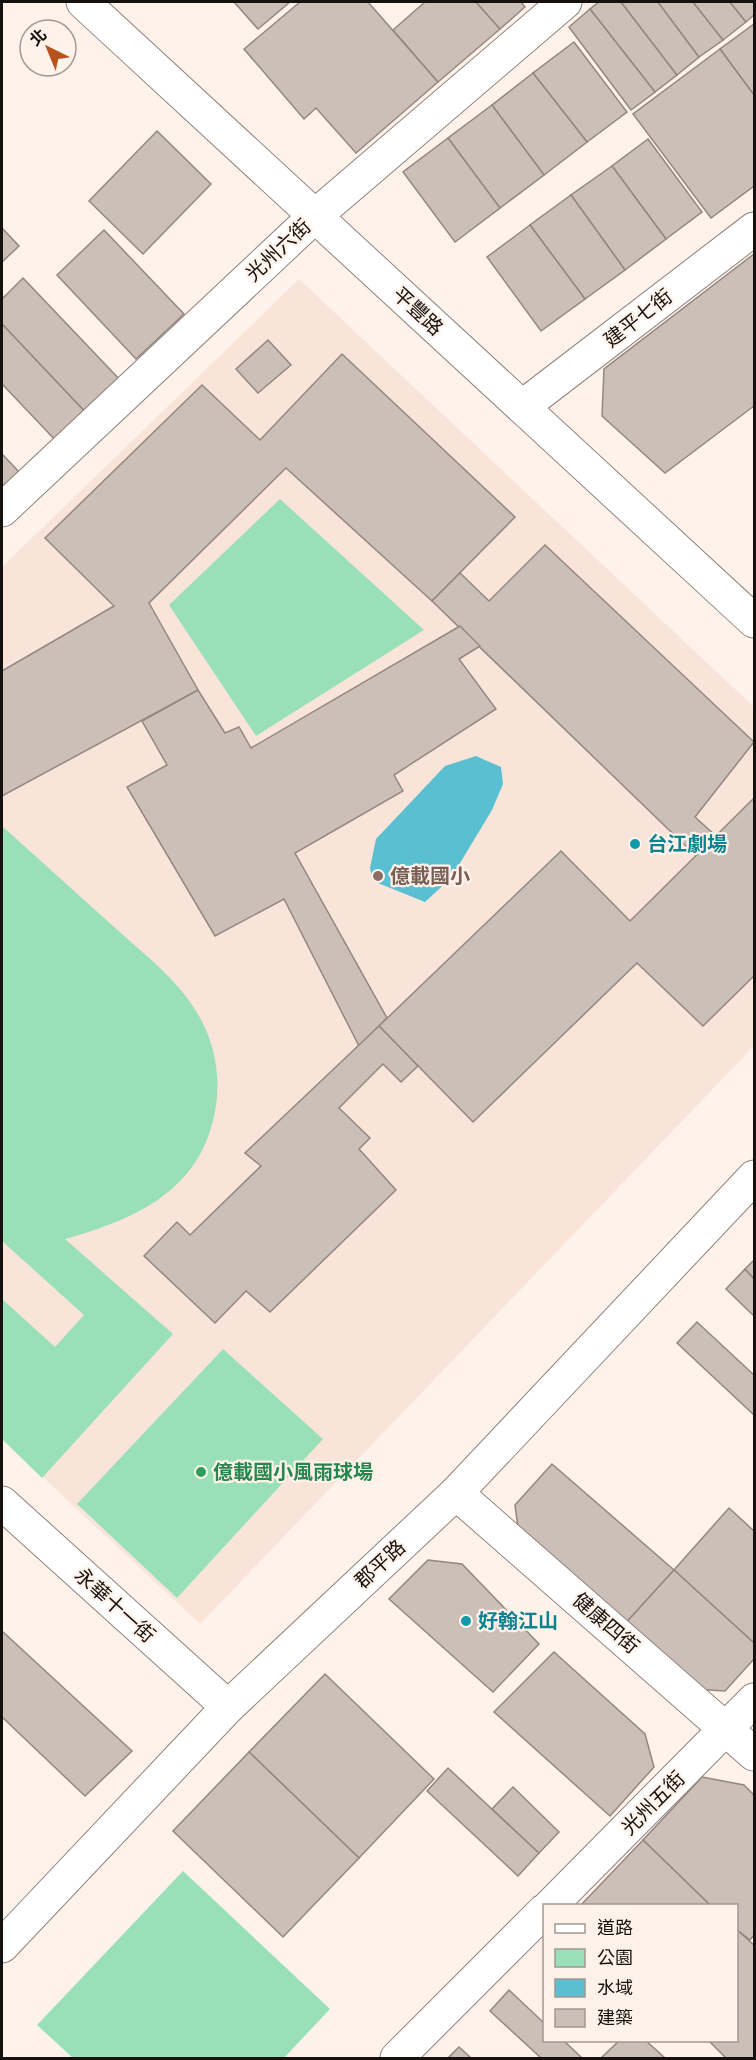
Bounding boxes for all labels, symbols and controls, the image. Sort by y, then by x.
north arrow [18,18,78,78]
text: 北 [26,26,50,49]
street label: 光州六街 [241,215,315,285]
street label: 平豐路 [389,282,447,340]
street label: 建平七街 [600,285,676,351]
place label: 台江劇場 [647,833,727,855]
marker: 台江劇場 [628,837,642,851]
place label: 億載國小 [390,865,470,887]
marker: 億載國小 [371,869,385,883]
place label: 億載國小風雨球場 [213,1461,373,1483]
marker: 億載國小風雨球場 [194,1465,208,1479]
street label: 郡平路 [351,1535,409,1593]
street label: 永華十一街 [70,1563,160,1647]
street label: 健康四街 [569,1588,643,1658]
place label: 好翰江山 [478,1610,558,1632]
marker: 好翰江山 [459,1614,473,1628]
street label: 光州五街 [617,1767,689,1839]
legend [543,1904,738,2042]
text: 道路 [597,1918,633,1938]
text: 公園 [597,1948,633,1968]
text: 水域 [597,1978,633,1998]
text: 建築 [597,2008,633,2028]

